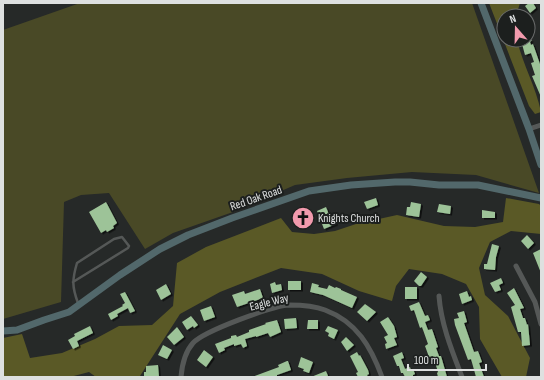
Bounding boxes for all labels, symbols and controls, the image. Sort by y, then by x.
north arrow [496,8,536,48]
text: N [508,12,518,26]
street label: Red Oak Road [228,183,284,214]
church icon: Knights Church [290,205,316,231]
place label: Knights Church [318,211,380,226]
street label: Eagle Way [248,290,291,315]
scale bar [408,346,486,372]
text: 100 m [414,353,439,368]

